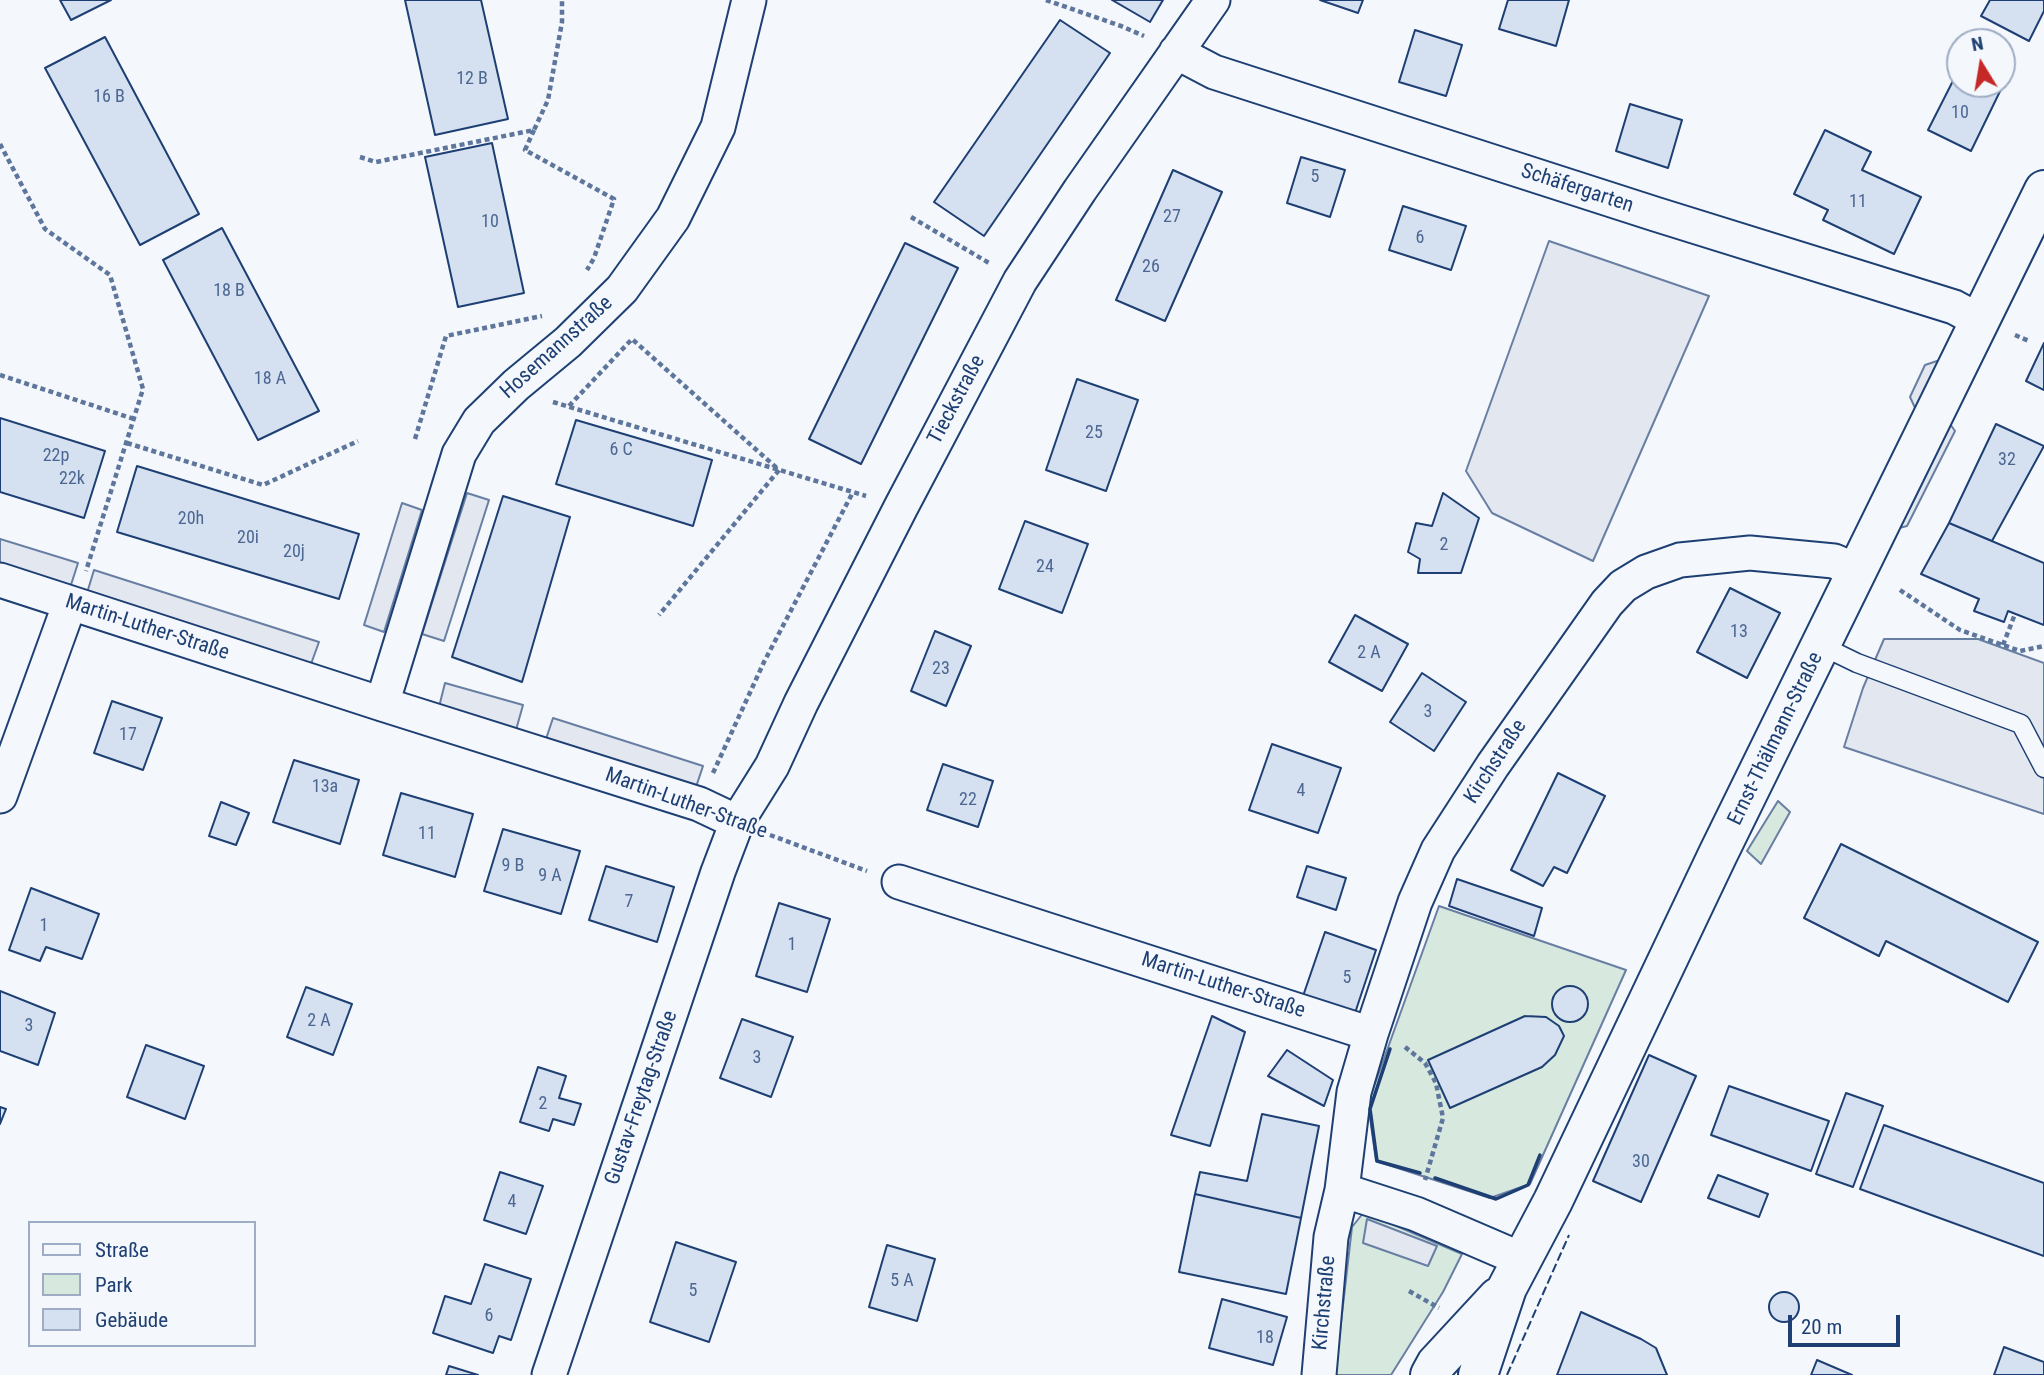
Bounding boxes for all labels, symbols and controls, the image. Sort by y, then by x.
north arrow [1946,28,2016,98]
text: N [1969,31,1985,56]
house number: 12 B [456,68,488,90]
house number: 16 B [93,86,125,108]
house number: 10 [1951,102,1969,124]
street label: Schäfergarten [1518,159,1636,219]
house number: 5 [1311,166,1319,188]
house number: 11 [1849,191,1867,213]
house number: 27 [1163,206,1181,228]
house number: 10 [481,211,499,233]
house number: 6 [1416,227,1424,249]
house number: 26 [1142,256,1160,278]
house number: 18 B [213,280,245,302]
street label: Hosemannstraße [496,291,618,405]
street label: Tieckstraße [923,351,991,449]
house number: 18 A [254,368,286,390]
house number: 25 [1085,422,1103,444]
house number: 6 C [609,439,633,461]
house number: 22p [43,445,69,467]
house number: 32 [1998,449,2016,471]
house number: 22k [59,468,85,490]
house number: 20h [178,508,204,530]
house number: 20i [237,527,259,549]
house number: 2 [1440,534,1448,556]
house number: 20j [283,541,305,563]
house number: 24 [1036,556,1054,578]
street label: Martin-Luther-Straße [62,590,232,666]
house number: 13 [1730,621,1748,643]
house number: 2 A [1357,642,1381,664]
street label: Ernst-Thälmann-Straße [1723,648,1829,830]
house number: 23 [932,658,950,680]
house number: 3 [1424,701,1432,723]
street label: Kirchstraße [1460,715,1532,809]
house number: 17 [119,724,137,746]
street label: Martin-Luther-Straße [601,763,771,845]
house number: 13a [312,776,338,798]
house number: 4 [1297,780,1305,802]
house number: 22 [959,789,977,811]
house number: 11 [418,823,436,845]
house number: 9 B [502,855,524,877]
house number: 9 A [538,865,562,887]
house number: 7 [625,891,633,913]
house number: 1 [40,915,48,937]
house number: 1 [788,934,796,956]
street label: Martin-Luther-Straße [1138,948,1308,1024]
house number: 5 [1343,967,1351,989]
street label: Gustav-Freytag-Straße [600,1008,684,1188]
house number: 2 A [307,1010,331,1032]
house number: 3 [25,1015,33,1037]
house number: 3 [753,1047,761,1069]
house number: 2 [539,1093,547,1115]
house number: 30 [1632,1151,1650,1173]
house number: 4 [508,1191,516,1213]
legend [28,1221,256,1347]
text: Straße [95,1238,149,1262]
street label: Kirchstraße [1308,1255,1342,1351]
house number: 5 A [890,1270,914,1292]
text: Park [95,1273,132,1297]
house number: 5 [689,1280,697,1302]
scale bar [1792,1302,1904,1346]
house number: 6 [485,1305,493,1327]
text: Gebäude [95,1308,168,1332]
text: 20 m [1801,1315,1842,1339]
house number: 18 [1256,1327,1274,1349]

